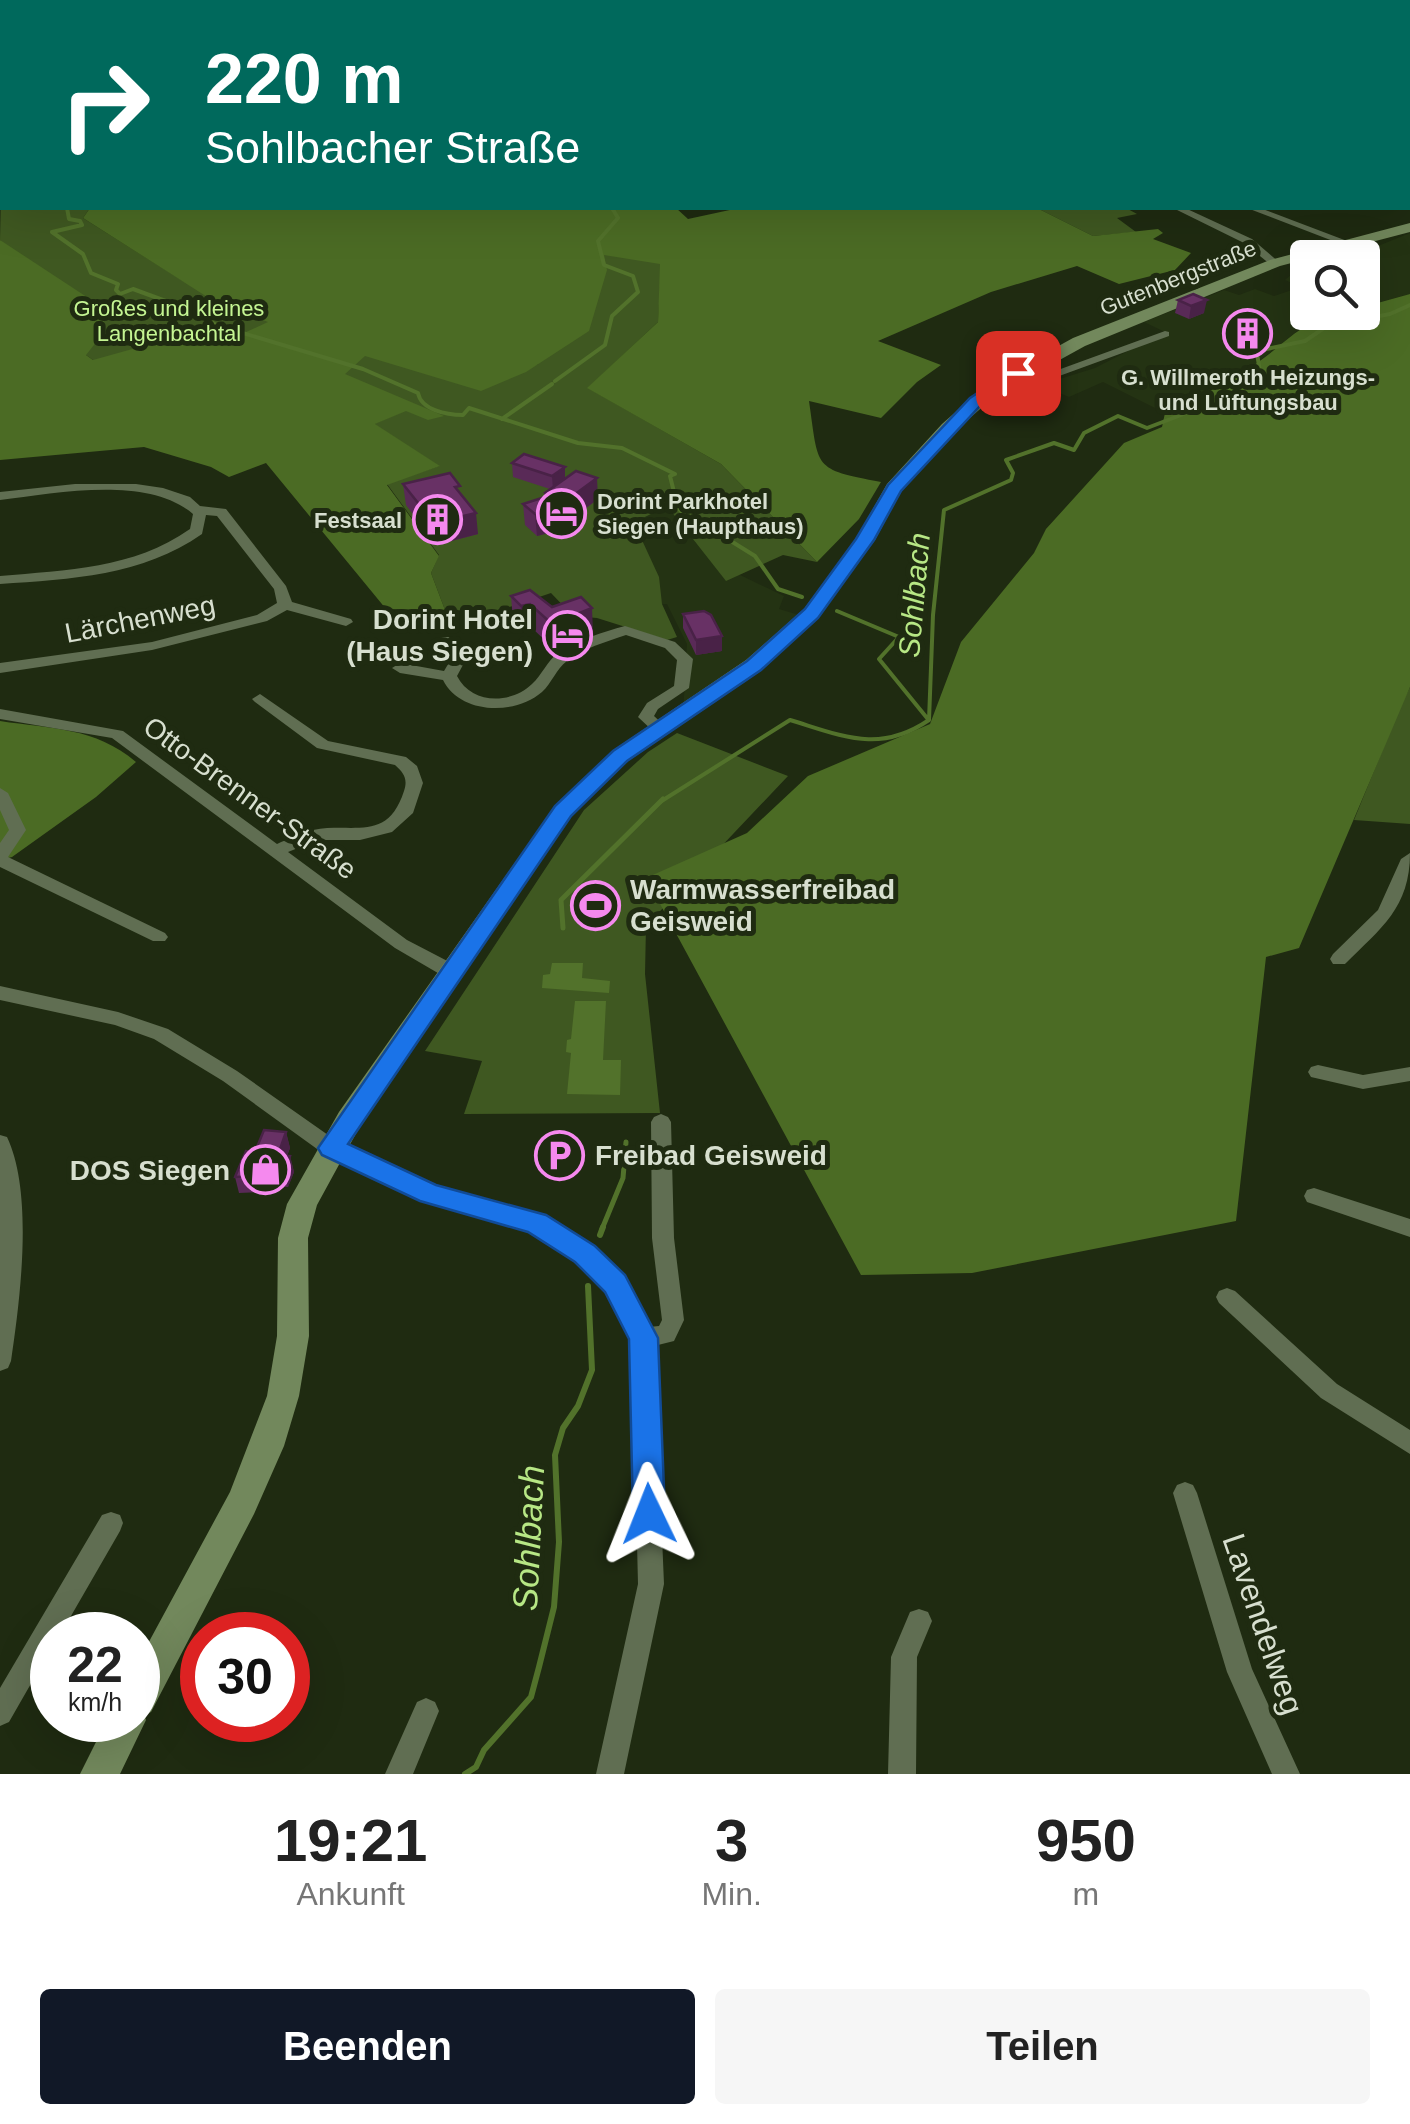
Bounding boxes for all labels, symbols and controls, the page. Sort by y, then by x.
icon: right [40,40,170,170]
text: 220 m [205,40,403,118]
text: Sohlbacher Straße [205,122,580,173]
street label: Gutenbergstraße [1096,235,1260,321]
map controls [1290,240,1380,330]
button: search [1290,240,1380,330]
park label: Großes und kleines Langenbachtal [74,296,264,346]
building icon: G. Willmeroth Heizungs- und Lüftungsbau [1222,307,1274,359]
pin [976,331,1061,416]
icon: arrive [991,346,1046,401]
place label: G. Willmeroth Heizungs- und Lüftungsbau [1121,365,1375,415]
hotel icon: Dorint Parkhotel Siegen (Haupthaus) [536,488,588,540]
place label: Dorint Parkhotel Siegen (Haupthaus) [597,489,804,539]
building icon: Festsaal [411,494,463,546]
place label: Festsaal [314,508,402,533]
water label: Sohlbach [892,531,936,659]
street label: Lärchenweg [62,589,218,649]
place label: Dorint Hotel (Haus Siegen) [346,604,533,667]
hotel icon: Dorint Hotel (Haus Siegen) [542,609,594,661]
street label: Otto-Brenner-Straße [138,710,362,886]
place label: Warmwasserfreibad Geisweid [630,874,895,937]
sports icon: Warmwasserfreibad Geisweid [569,879,621,931]
parking icon: Freibad Geisweid [534,1129,586,1181]
place label: Freibad Geisweid [595,1140,827,1171]
shop icon: DOS Siegen [239,1144,291,1196]
place label: DOS Siegen [70,1155,230,1186]
position arrow [597,1462,701,1566]
water label: Sohlbach [505,1464,551,1612]
street label: Lavendelweg [1215,1529,1311,1719]
speed limit sign: 30 [180,1612,310,1742]
text: 22 [67,1637,123,1693]
text: km/h [68,1688,122,1716]
text: 19:21 [274,1807,427,1874]
text: 3 [715,1807,748,1874]
text: 950 [1036,1807,1136,1874]
text: Ankunft [296,1876,405,1912]
text: Min. [701,1876,762,1912]
text: m [1073,1876,1099,1912]
button: Beenden [40,1989,695,2104]
button: Teilen [715,1989,1370,2104]

